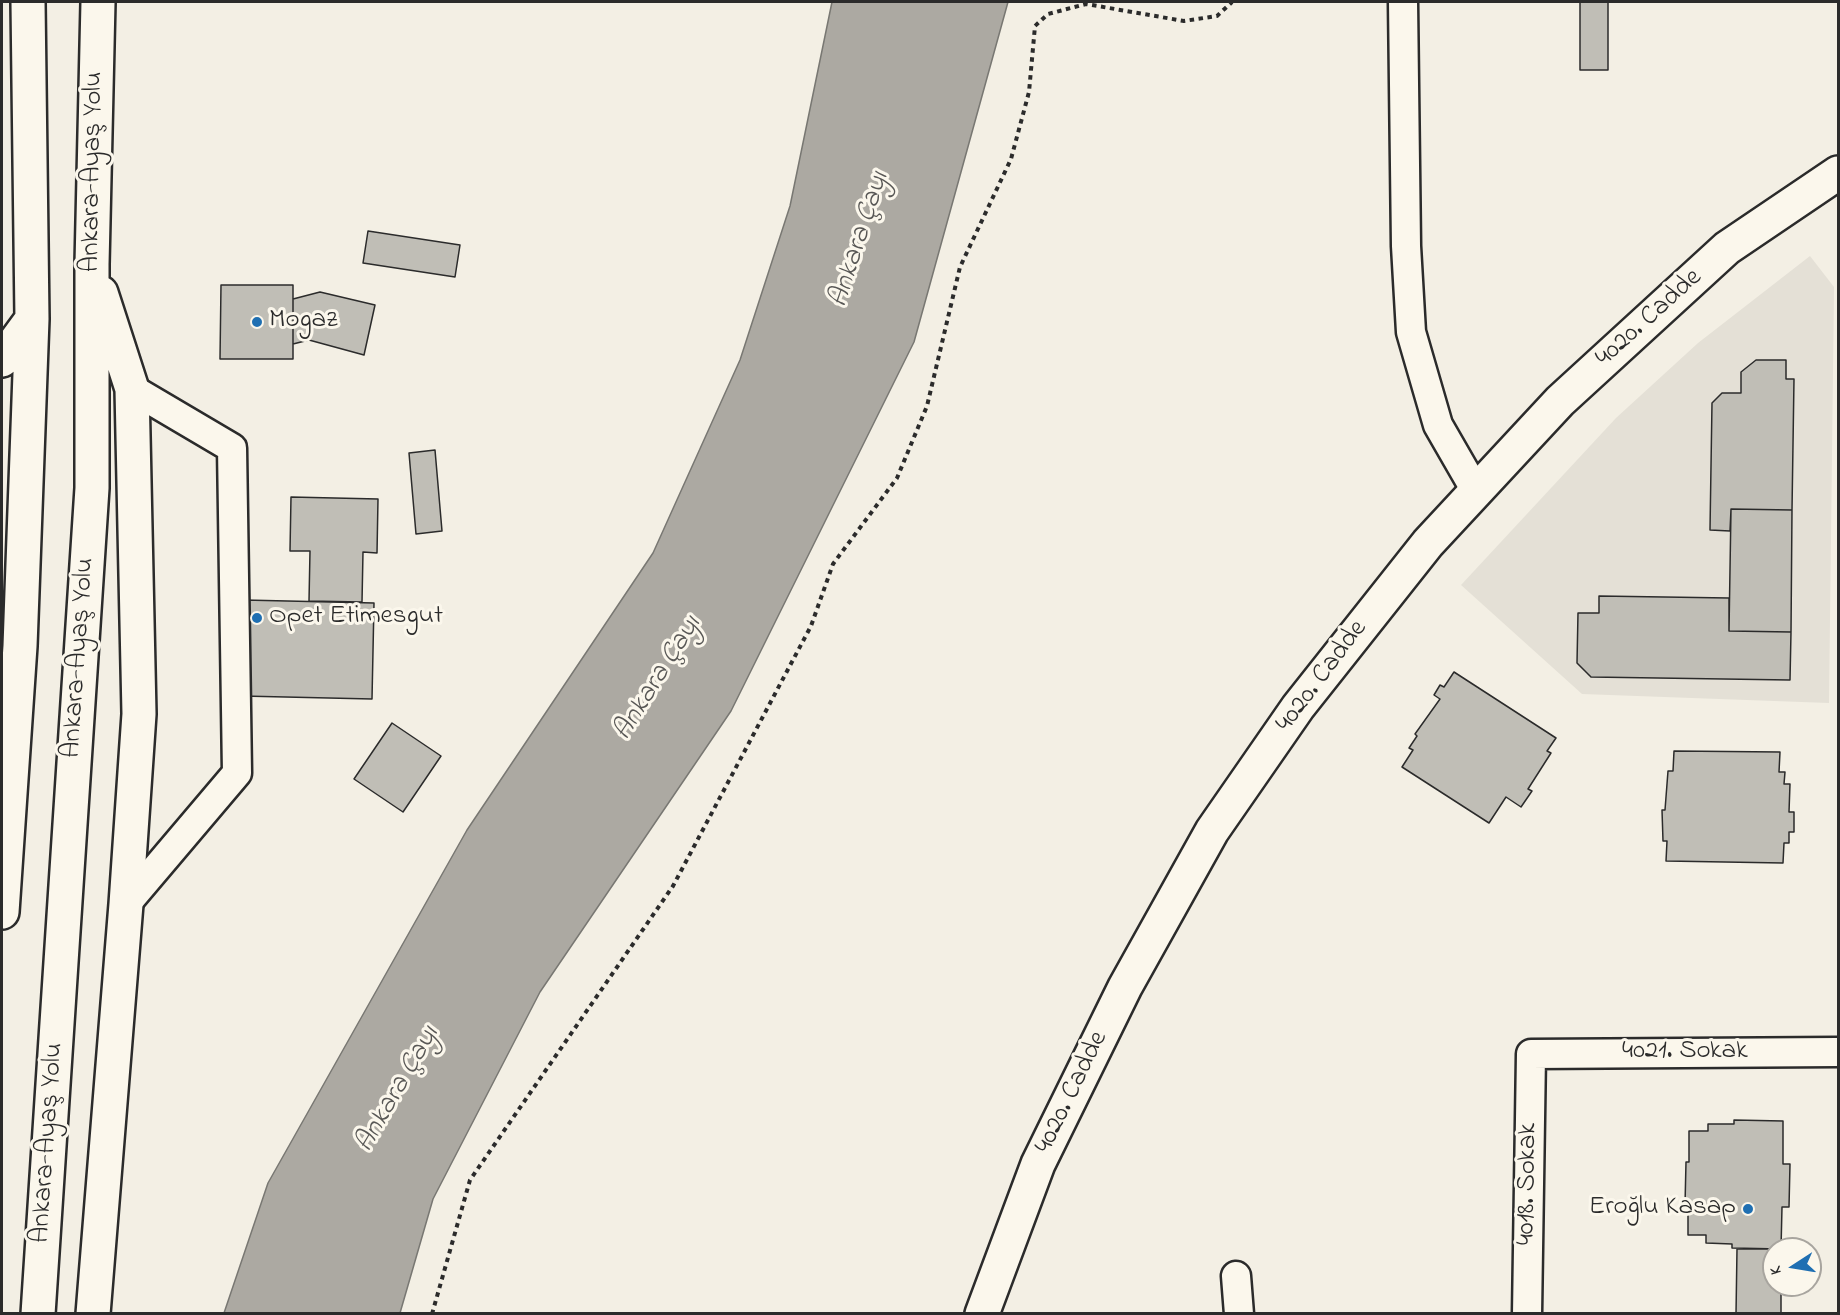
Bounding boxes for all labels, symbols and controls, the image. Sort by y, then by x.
street label: Ankara-Ayaş Yolu [76,71,112,273]
water label: Ankara Çayı [823,168,899,312]
street label: 4020. Cadde [1590,263,1710,375]
place label: Mogaz [269,306,337,338]
marker: Mogaz [250,315,264,329]
street label: Ankara-Ayaş Yolu [57,557,103,759]
place label: Opet Etimesgut [269,602,443,634]
marker: Opet Etimesgut [250,611,264,625]
water label: Ankara Çayı [608,611,710,747]
street label: 4020. Cadde [1270,615,1376,739]
water label: Ankara Çayı [349,1021,449,1159]
street label: 4020. Cadde [1030,1027,1116,1159]
street label: 4021. Sokak [1622,1037,1748,1069]
street label: Ankara-Ayaş Yolu [26,1042,72,1244]
street label: 4018. Sokak [1512,1122,1546,1246]
place label: Eroğlu Kasap [1589,1193,1736,1225]
marker: Eroğlu Kasap [1741,1202,1755,1216]
north arrow [1762,1237,1822,1297]
text: K [1764,1264,1789,1277]

